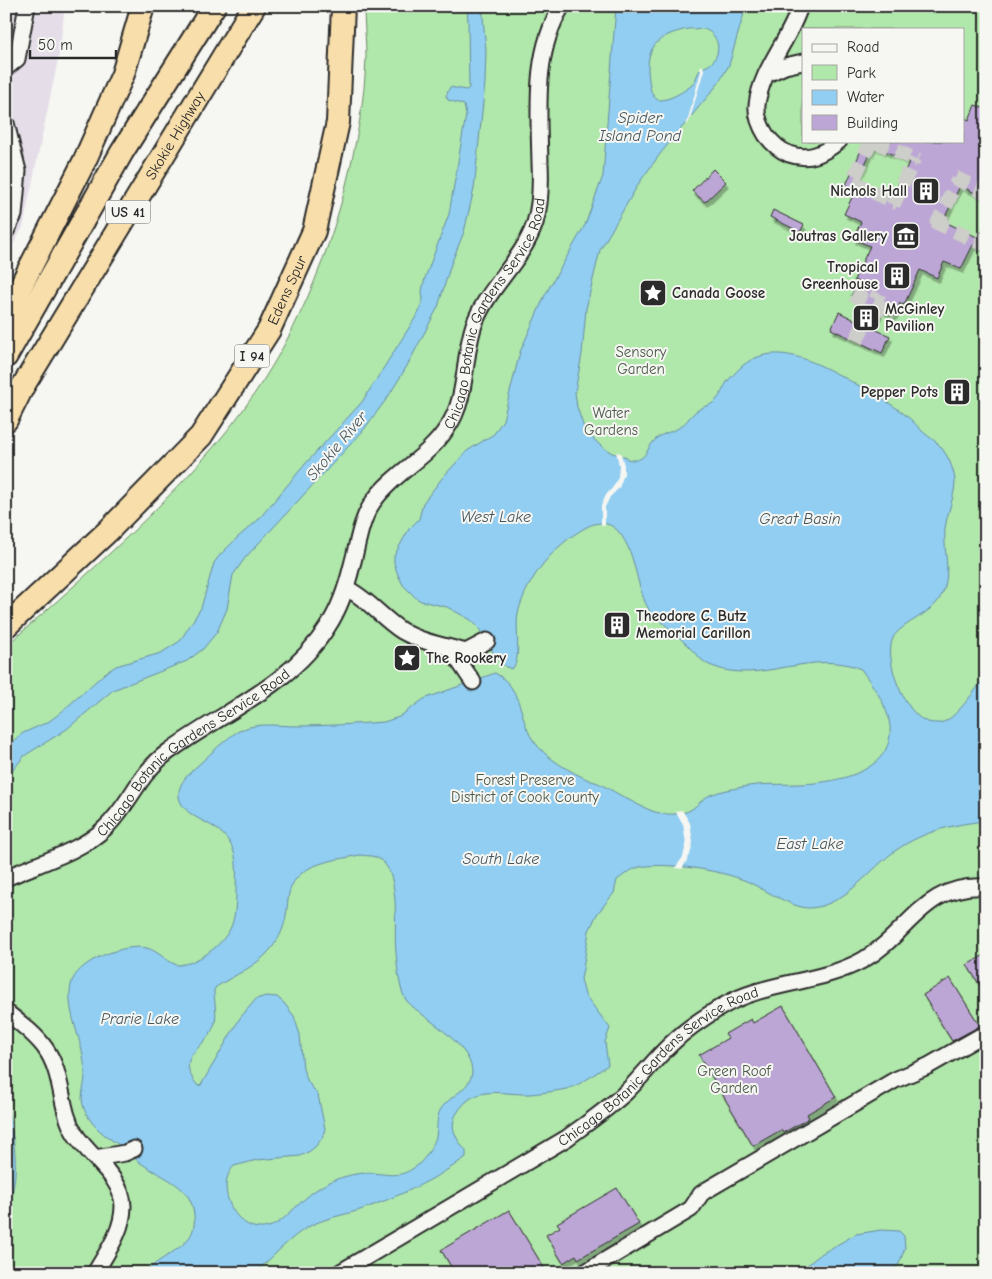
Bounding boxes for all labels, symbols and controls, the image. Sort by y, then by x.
scale bar [30,28,116,60]
legend [802,28,964,142]
text: 50 m [38,36,73,54]
text: Road [847,38,879,56]
text: Park [847,64,876,82]
street label: Skokie Highway [142,88,209,183]
text: Water [847,88,884,106]
water label: Spider Island Pond [598,109,682,145]
text: Building [847,114,898,132]
building icon: Nichols Hall [911,176,941,206]
place label: Nichols Hall [830,182,907,200]
street label: Chicago Botanic Gardens Service Road [440,197,549,433]
road number: US 41 [106,200,150,223]
museum icon: Joutras Gallery [891,221,921,251]
place label: Joutras Gallery [789,227,887,245]
street label: Edens Spur [264,253,311,328]
place label: Tropical Greenhouse [802,258,878,293]
building icon: Tropical Greenhouse [882,261,912,291]
place icon: Canada Goose [638,278,668,308]
place label: Canada Goose [672,284,765,302]
place label: McGinley Pavilion [885,300,944,335]
building icon: McGinley Pavilion [851,303,881,333]
park label: Sensory Garden [616,343,667,378]
road number: I 94 [234,344,270,368]
building icon: Pepper Pots [942,377,972,407]
place label: Pepper Pots [861,383,938,401]
park label: Water Gardens [584,404,638,439]
water label: Skokie River [303,408,371,484]
water label: West Lake [461,508,531,526]
water label: Great Basin [759,510,841,528]
place label: Theodore C. Butz Memorial Carillon [636,607,751,642]
building icon: Theodore C. Butz Memorial Carillon [602,610,632,640]
place icon: The Rookery [392,643,422,673]
place label: The Rookery [426,649,506,667]
street label: Chicago Botanic Gardens Service Road [93,665,294,840]
park label: Forest Preserve District of Cook County [451,771,599,806]
water label: East Lake [777,835,843,853]
water label: South Lake [463,850,539,868]
street label: Chicago Botanic Gardens Service Road [555,983,760,1150]
water label: Prarie Lake [101,1010,179,1028]
park label: Green Roof Garden [697,1062,772,1097]

